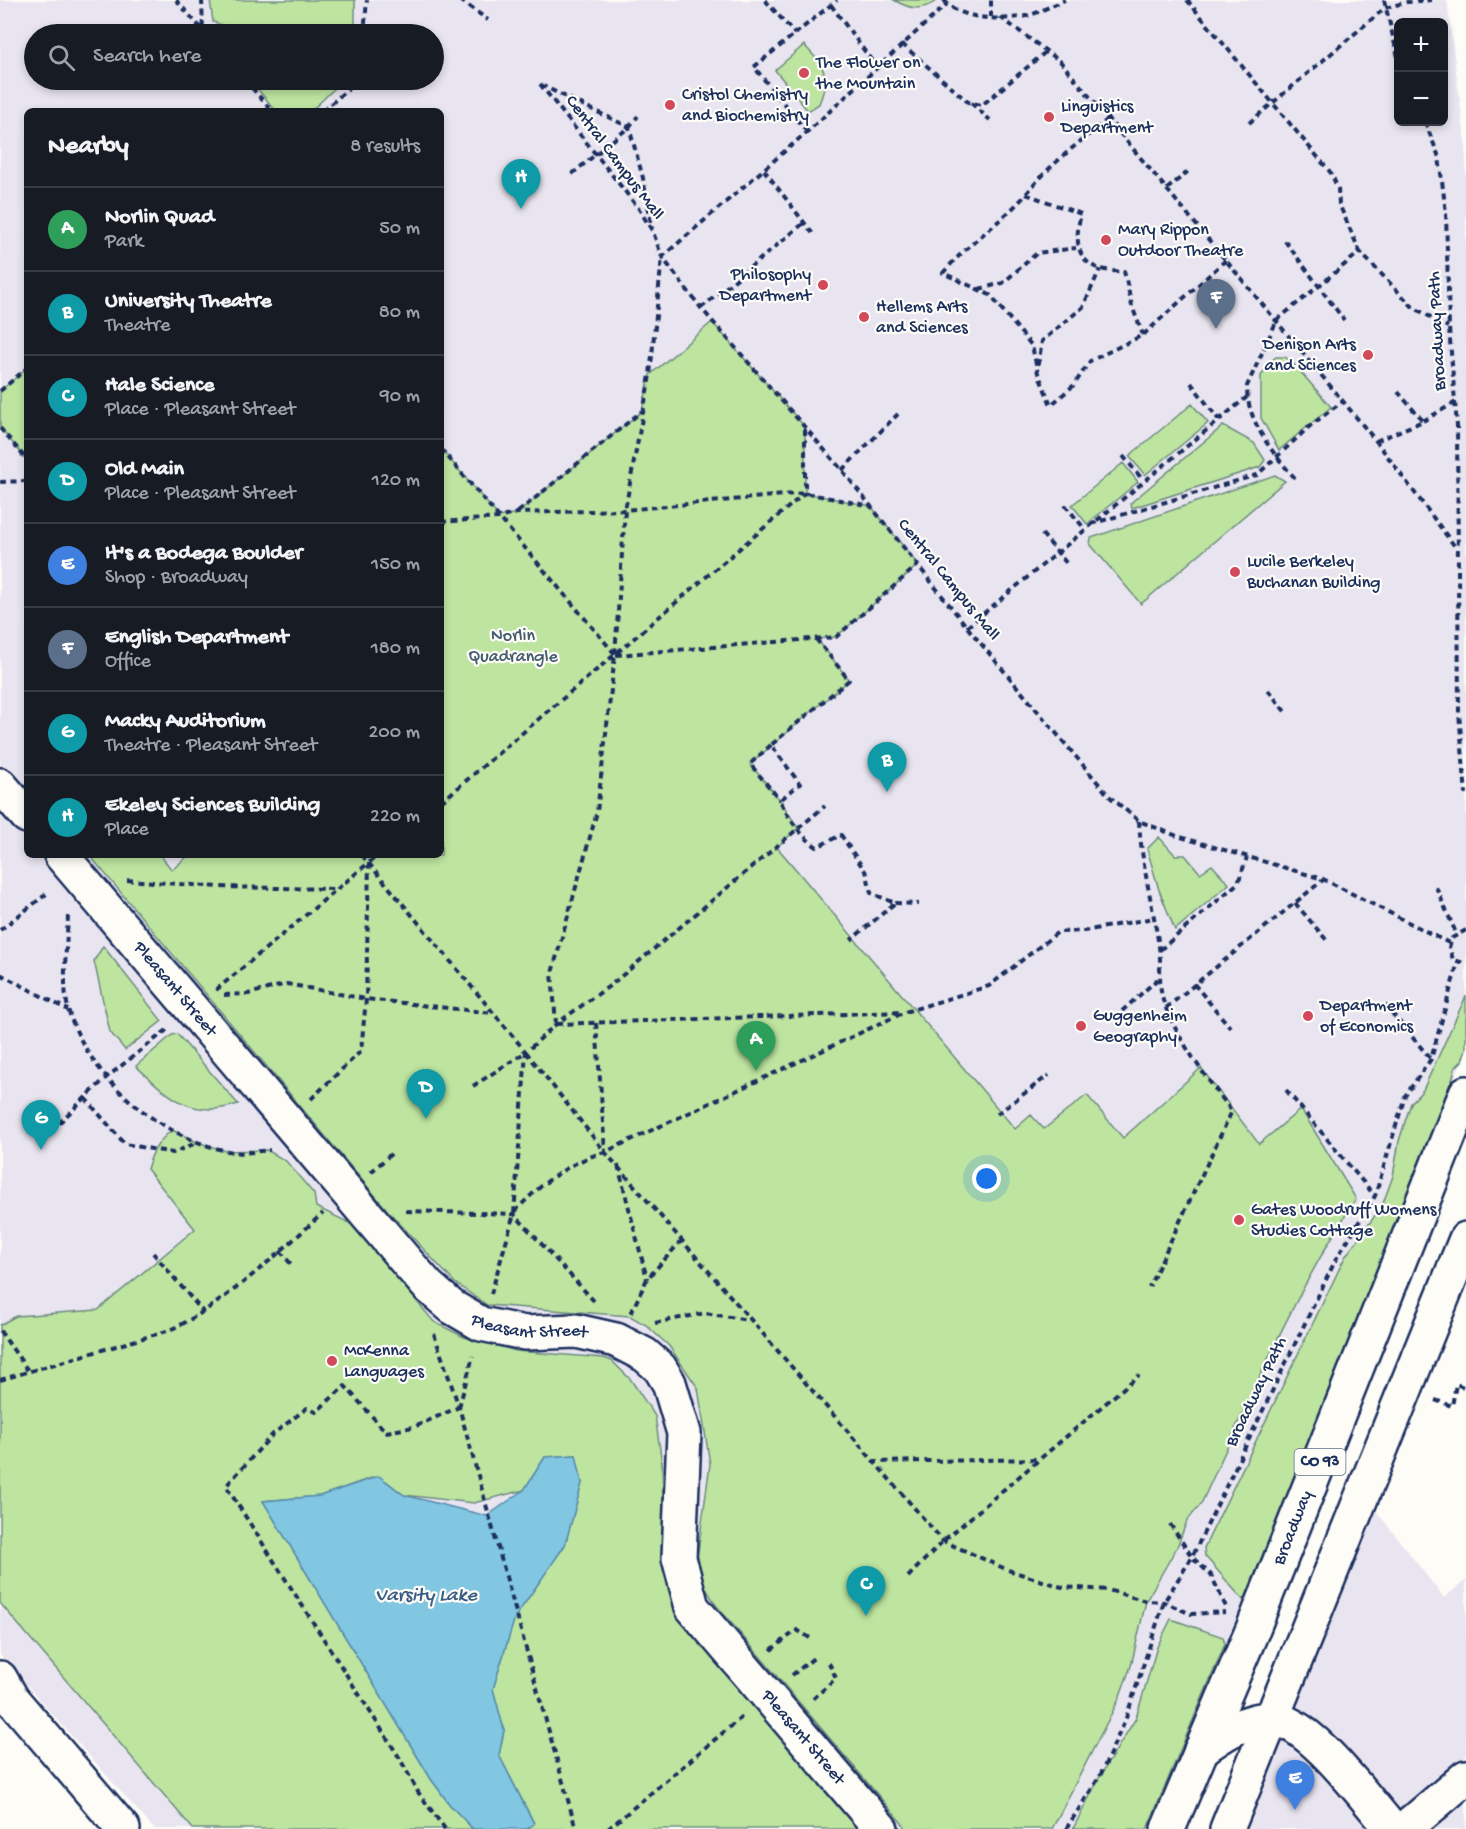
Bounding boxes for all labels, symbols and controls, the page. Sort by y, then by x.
map controls [1394,18,1448,126]
button: + [1394,18,1448,72]
search box [24,24,444,90]
icon: search [45,41,78,74]
text: Search here [93,44,201,70]
place label: The Flower on the Mountain [815,53,921,95]
marker: The Flower on the Mountain [797,66,811,80]
button: − [1394,72,1448,126]
place label: Cristol Chemistry and Biochemistry [682,85,809,127]
street label: Central Campus Mall [560,92,668,225]
place label: Linguistics Department [1060,97,1154,139]
marker: Cristol Chemistry and Biochemistry [663,98,677,112]
marker: Linguistics Department [1042,110,1056,124]
text: Nearby [48,132,129,163]
text: 8 results [350,136,420,159]
pin: H [502,160,540,209]
text: Norlin Quad [105,205,214,231]
text: A [62,218,73,241]
text: 50 m [379,218,420,241]
place label: Mary Rippon Outdoor Theatre [1118,220,1244,262]
text: Park [105,231,143,254]
marker: Mary Rippon Outdoor Theatre [1099,233,1113,247]
place label: Philosophy Department [718,265,813,307]
street label: Broadway Path [1424,270,1452,392]
marker: Philosophy Department [816,278,830,292]
pin: F [1196,280,1236,329]
text: University Theatre [105,289,272,315]
place label: Hellems Arts and Sciences [876,297,969,339]
text: B [62,302,73,325]
text: 80 m [379,302,420,325]
marker: Hellems Arts and Sciences [857,310,871,324]
text: Theatre [105,315,170,338]
place label: Denison Arts and Sciences [1262,335,1357,377]
marker: Denison Arts and Sciences [1361,348,1375,362]
text: Hale Science [105,373,214,399]
text: C [62,386,73,409]
text: 90 m [380,386,420,409]
text: Place · Pleasant Street [105,399,295,422]
text: Old Main [105,457,184,483]
text: D [61,470,74,493]
text: 120 m [372,470,420,493]
text: Place · Pleasant Street [105,483,295,506]
street label: Central Campus Mall [892,515,1004,645]
text: It's a Bodega Boulder [105,541,302,567]
place label: Lucile Berkeley Buchanan Building [1246,552,1381,594]
text: E [61,554,74,577]
text: 150 m [371,554,420,577]
marker: Lucile Berkeley Buchanan Building [1228,565,1242,579]
text: Shop · Broadway [105,567,248,590]
text: English Department [105,625,288,651]
park label: Norlin Quadrangle [468,626,558,668]
text: F [62,638,73,661]
text: 180 m [371,638,420,661]
text: Office [105,651,151,674]
text: Macky Auditorium [105,709,266,735]
text: G [61,722,74,745]
text: 200 m [369,722,420,745]
text: Theatre · Pleasant Street [105,735,317,758]
pin: B [868,742,906,792]
text: Ekeley Sciences Building [105,793,320,819]
text: H [62,806,73,829]
text: 220 m [370,806,420,829]
text: Place [105,819,149,842]
street label: Pleasant Street [128,937,222,1042]
place label: Department of Economics [1319,996,1414,1038]
place label: Guggenheim Geography [1093,1006,1187,1048]
marker: Department of Economics [1301,1009,1315,1023]
marker: Guggenheim Geography [1074,1019,1088,1033]
pin: A [736,1022,776,1071]
pin: D [406,1070,446,1119]
pin: G [22,1100,60,1150]
your location [972,1164,1001,1193]
place label: Gates Woodruff Womens Studies Cottage [1251,1200,1438,1242]
marker: Gates Woodruff Womens Studies Cottage [1232,1213,1246,1227]
street label: Pleasant Street [466,1309,591,1344]
street label: Broadway Path [1221,1333,1293,1451]
place label: McKenna Languages [344,1341,425,1383]
marker: McKenna Languages [325,1354,339,1368]
road number: CO 93 [1294,1449,1346,1475]
street label: Broadway [1268,1488,1317,1569]
pin: C [846,1566,886,1616]
water label: Varsity Lake [375,1585,477,1608]
street label: Pleasant Street [756,1685,850,1791]
pin: E [1276,1760,1314,1810]

